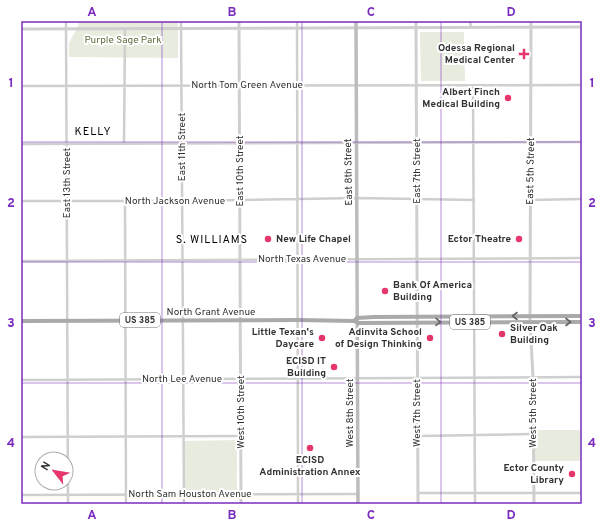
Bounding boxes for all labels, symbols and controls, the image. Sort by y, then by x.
text: A [87,5,97,21]
text: B [228,5,237,21]
text: C [367,5,375,21]
text: D [506,5,516,21]
park label: Purple Sage Park [84,34,162,47]
place label: Odessa Regional Medical Center [438,42,516,67]
marker: Odessa Regional Medical Center [518,48,530,60]
text: 1 [8,76,14,92]
text: 1 [589,76,595,92]
street label: North Tom Green Avenue [191,79,303,92]
place label: Albert Finch Medical Building [422,86,500,111]
marker: Albert Finch Medical Building [503,93,513,103]
street label: East 11th Street [176,113,189,181]
district label: KELLY [74,125,112,139]
street label: East 10th Street [234,135,247,207]
street label: East 5th Street [524,137,538,205]
street label: East 8th Street [342,138,356,206]
street label: East 7th Street [411,138,424,204]
street label: East 13th Street [61,147,74,218]
street label: North Jackson Avenue [125,195,225,208]
text: 2 [7,196,15,212]
text: 2 [588,196,596,212]
district label: S. WILLIAMS [176,233,248,247]
place label: New Life Chapel [276,233,351,246]
place label: Ector Theatre [448,233,511,246]
marker: New Life Chapel [263,234,273,244]
marker: Ector Theatre [514,234,524,244]
street label: North Texas Avenue [258,253,346,266]
place label: Bank Of America Building [393,279,472,304]
marker: Bank Of America Building [380,286,390,296]
street label: North Grant Avenue [167,306,255,319]
one-way arrow [512,312,518,320]
road number: US 385 [120,313,160,327]
road number: US 385 [450,315,490,329]
text: 3 [7,316,15,332]
text: 3 [588,316,596,332]
one-way arrow [435,318,441,326]
one-way arrow [565,318,571,326]
place label: Silver Oak Building [510,322,558,347]
place label: Little Texan's Daycare [252,326,314,351]
place label: Adinvita School of Design Thinking [335,326,422,351]
marker: Silver Oak Building [497,329,507,339]
marker: Little Texan's Daycare [317,333,327,343]
marker: Adinvita School of Design Thinking [425,333,435,343]
place label: ECISD IT Building [286,355,326,380]
marker: ECISD IT Building [329,362,339,372]
street label: North Lee Avenue [142,373,222,386]
street label: West 10th Street [235,375,248,449]
street label: West 8th Street [344,378,357,448]
street label: West 5th Street [527,378,540,448]
street label: West 7th Street [411,379,424,447]
text: 4 [7,436,15,452]
text: 4 [588,436,596,452]
marker: ECISD Administration Annex [305,443,315,453]
north arrow [34,451,74,491]
place label: ECISD Administration Annex [259,454,361,479]
text: N [38,459,54,473]
place label: Ector County Library [503,462,564,487]
marker: Ector County Library [567,469,577,479]
street label: North Sam Houston Avenue [128,488,252,501]
text: A [87,508,97,524]
text: B [228,508,237,524]
text: C [367,508,375,524]
text: D [506,508,516,524]

